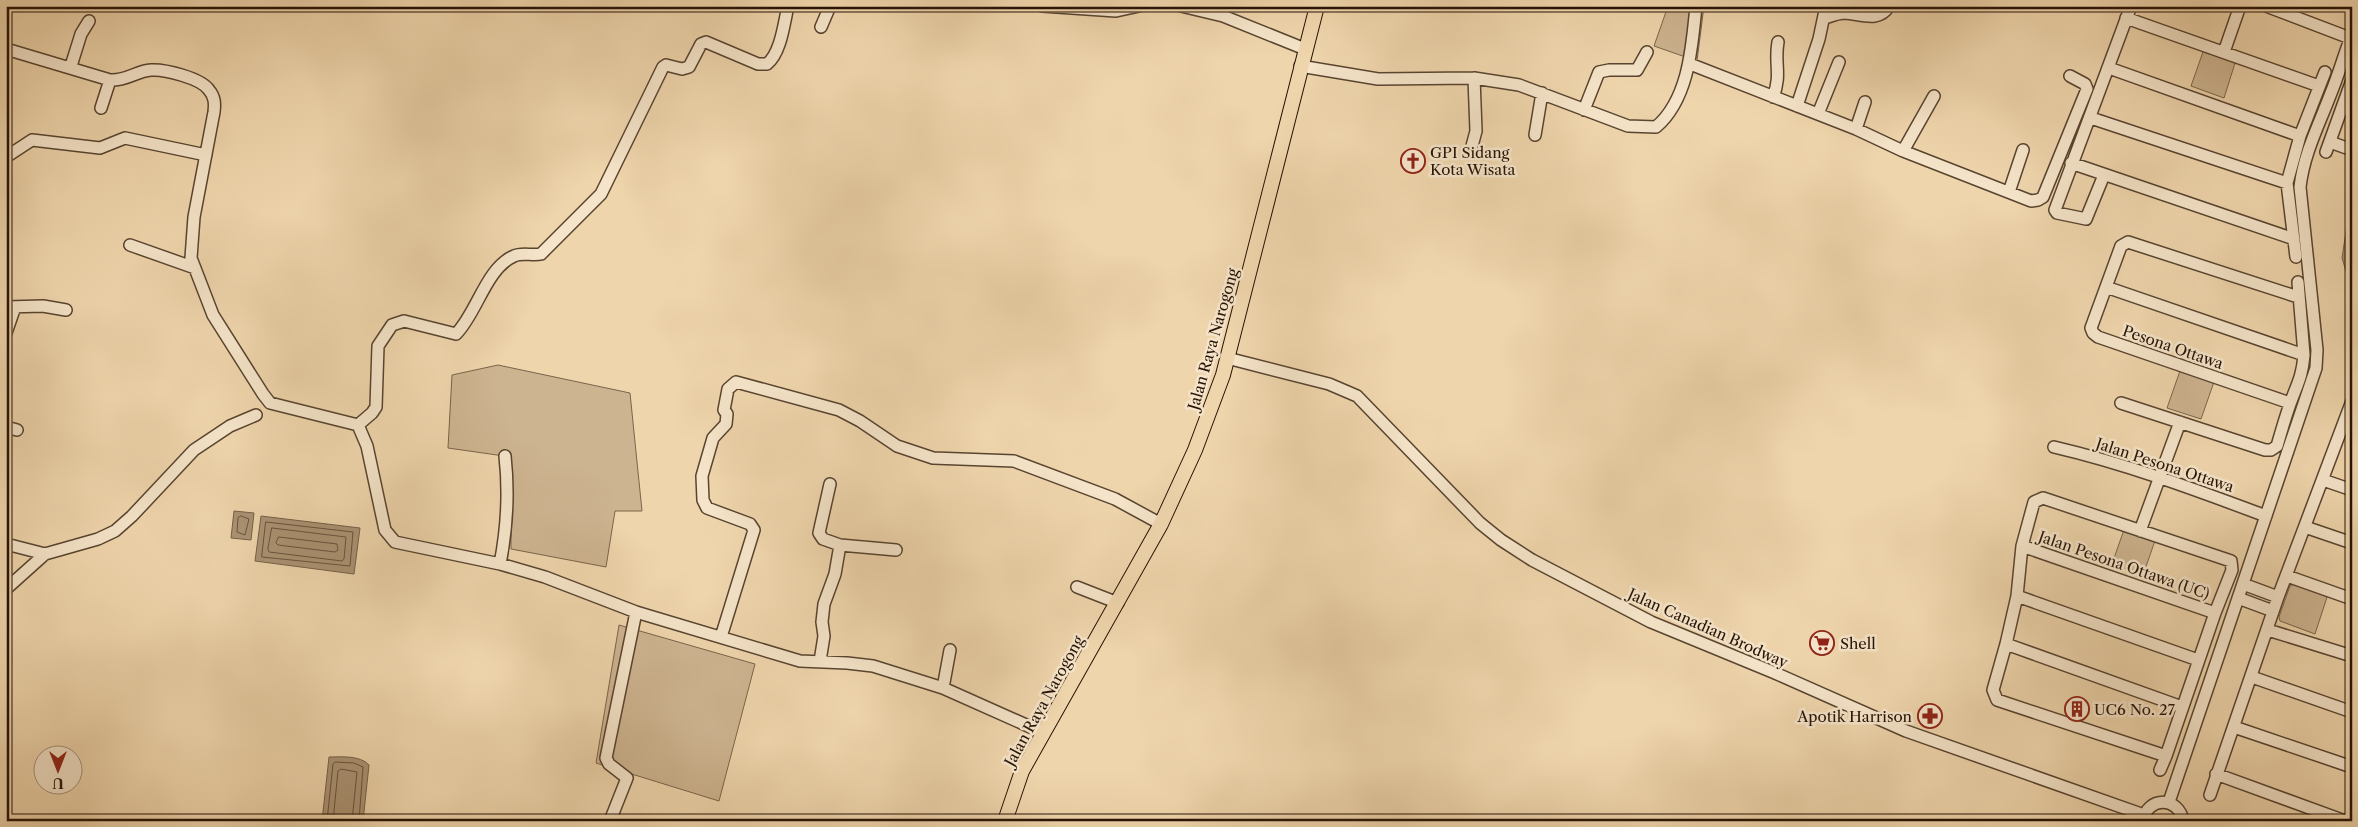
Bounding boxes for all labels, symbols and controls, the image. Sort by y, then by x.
place label: GPI Sidang Kota Wisata [1430,143,1516,179]
church icon: GPI Sidang Kota Wisata [1400,148,1426,174]
street label: Jalan Raya Narogong [1183,266,1242,414]
street label: Pesona Ottawa [2120,321,2226,373]
street label: Jalan Pesona Ottawa [2092,433,2237,496]
street label: Jalan Pesona Ottawa (UC) [2034,526,2212,603]
street label: Jalan Canadian Brodway [1623,583,1792,672]
supermarket icon: Shell [1809,630,1835,656]
street label: Jalan Raya Narogong [999,632,1088,771]
place label: Shell [1840,634,1876,653]
building icon: UC6 No. 27 [2064,696,2090,722]
place label: UC6 No. 27 [2094,700,2176,719]
pharmacy icon: Apotik Harrison [1917,703,1943,729]
place label: Apotik Harrison [1796,707,1913,726]
north arrow [32,744,82,794]
text: U [52,774,64,792]

